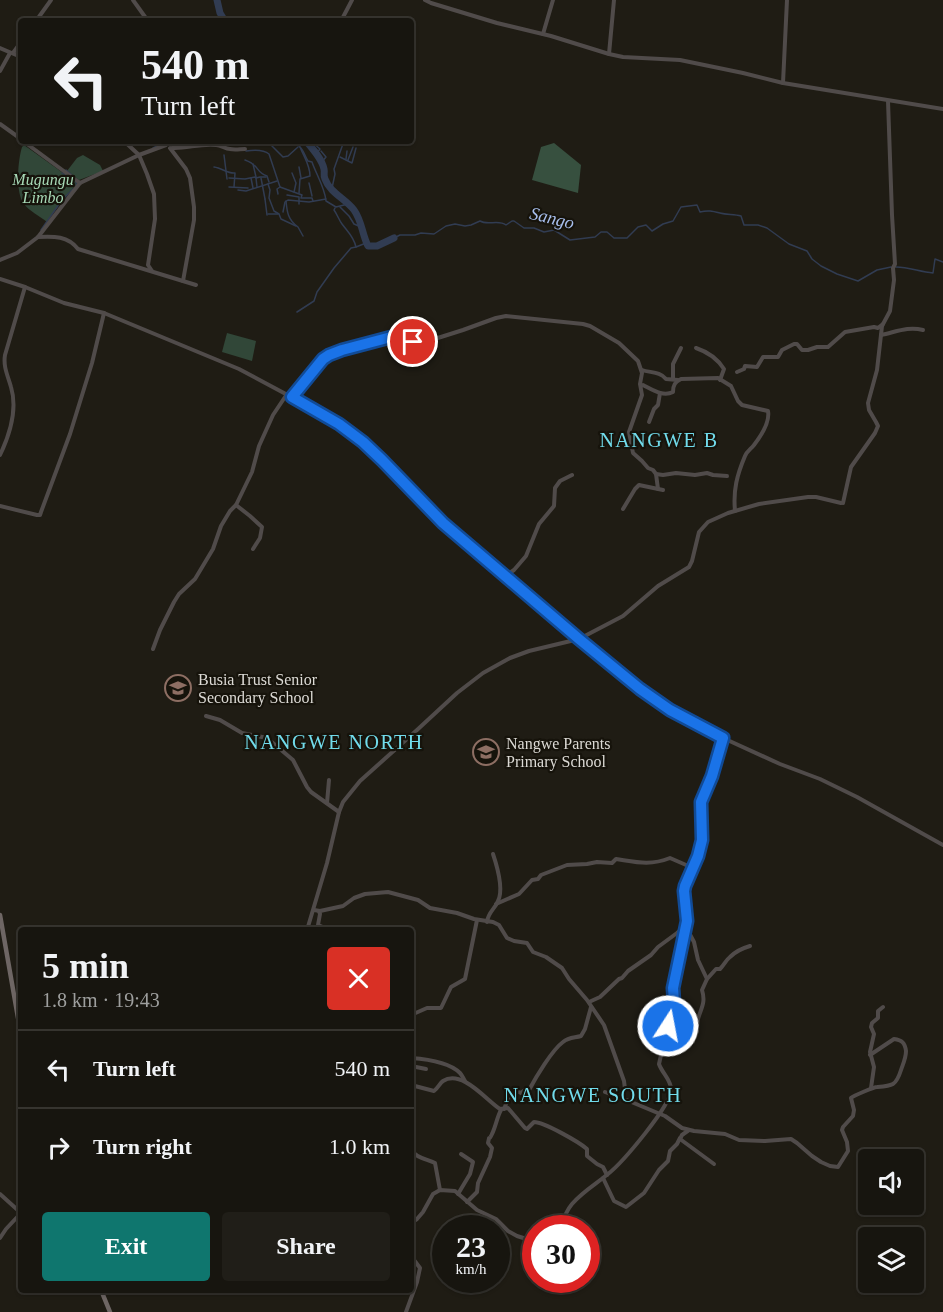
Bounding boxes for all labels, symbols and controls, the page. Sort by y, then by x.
icon: left [42,42,120,120]
text: 540 m [141,42,250,88]
text: Turn left [141,91,235,121]
park label: Mugungu Limbo [11,171,74,206]
water label: Sango [528,203,576,233]
pin [387,316,438,367]
icon: arrive [396,325,429,358]
district label: NANGWE B [599,429,719,451]
place label: Busia Trust Senior Secondary School [198,671,318,707]
school or university icon: Busia Trust Senior Secondary School [163,673,193,703]
district label: NANGWE NORTH [244,731,424,753]
place label: Nangwe Parents Primary School [506,735,610,771]
school or university icon: Nangwe Parents Primary School [471,737,501,767]
text: 5 min [42,946,129,986]
button: close [327,947,390,1010]
text: 1.8 km · 19:43 [42,989,160,1011]
position arrow [636,994,700,1058]
icon: left [42,1053,75,1086]
text: Turn left [93,1056,176,1081]
text: 540 m [334,1056,390,1081]
district label: NANGWE SOUTH [504,1084,682,1106]
icon: right [42,1131,75,1164]
text: Turn right [93,1134,192,1159]
text: 1.0 km [329,1134,390,1159]
map controls [858,1149,924,1293]
button: sound [858,1149,924,1215]
button: Exit [42,1212,210,1281]
button: Share [222,1212,390,1281]
speed limit sign: 30 [522,1215,600,1293]
button: layers [858,1227,924,1293]
text: 23 [456,1230,486,1263]
text: km/h [456,1261,486,1277]

